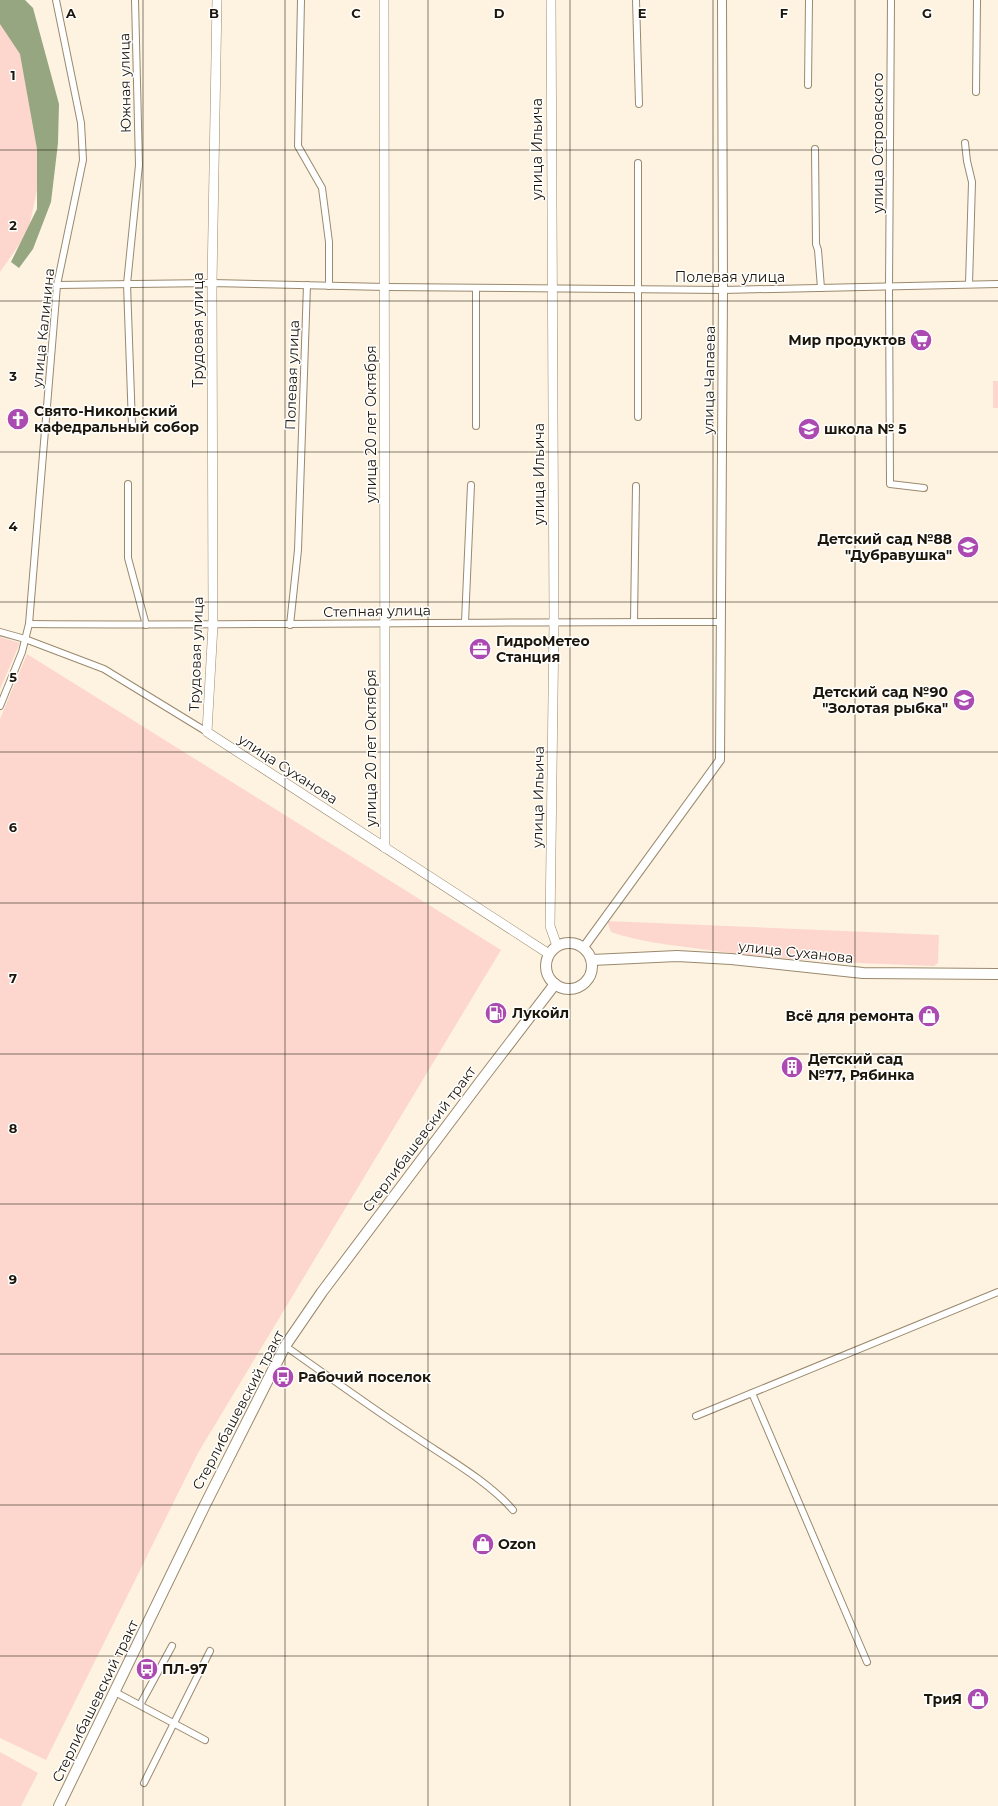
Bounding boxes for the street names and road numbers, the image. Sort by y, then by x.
street label: Южная улица [115,33,135,133]
street label: улица Островского [869,73,887,214]
street label: улица Ильича [528,98,546,201]
street label: улица Калинина [28,267,58,390]
street label: Полевая улица [675,268,785,286]
street label: Трудовая улица [189,272,207,388]
street label: Полевая улица [281,319,303,431]
street label: улица Чапаева [699,326,719,435]
street label: улица 20 лет Октября [362,345,380,504]
street label: улица Ильича [530,423,548,526]
street label: Трудовая улица [185,596,207,712]
street label: Степная улица [323,601,431,621]
street label: улица 20 лет Октября [362,669,380,828]
street label: улица Суханова [234,729,341,808]
street label: улица Ильича [528,746,548,849]
street label: улица Суханова [737,937,854,967]
street label: Стерлибашевский тракт [358,1062,480,1216]
street label: Стерлибашевский тракт [188,1327,288,1493]
street label: Стерлибашевский тракт [48,1617,142,1785]

